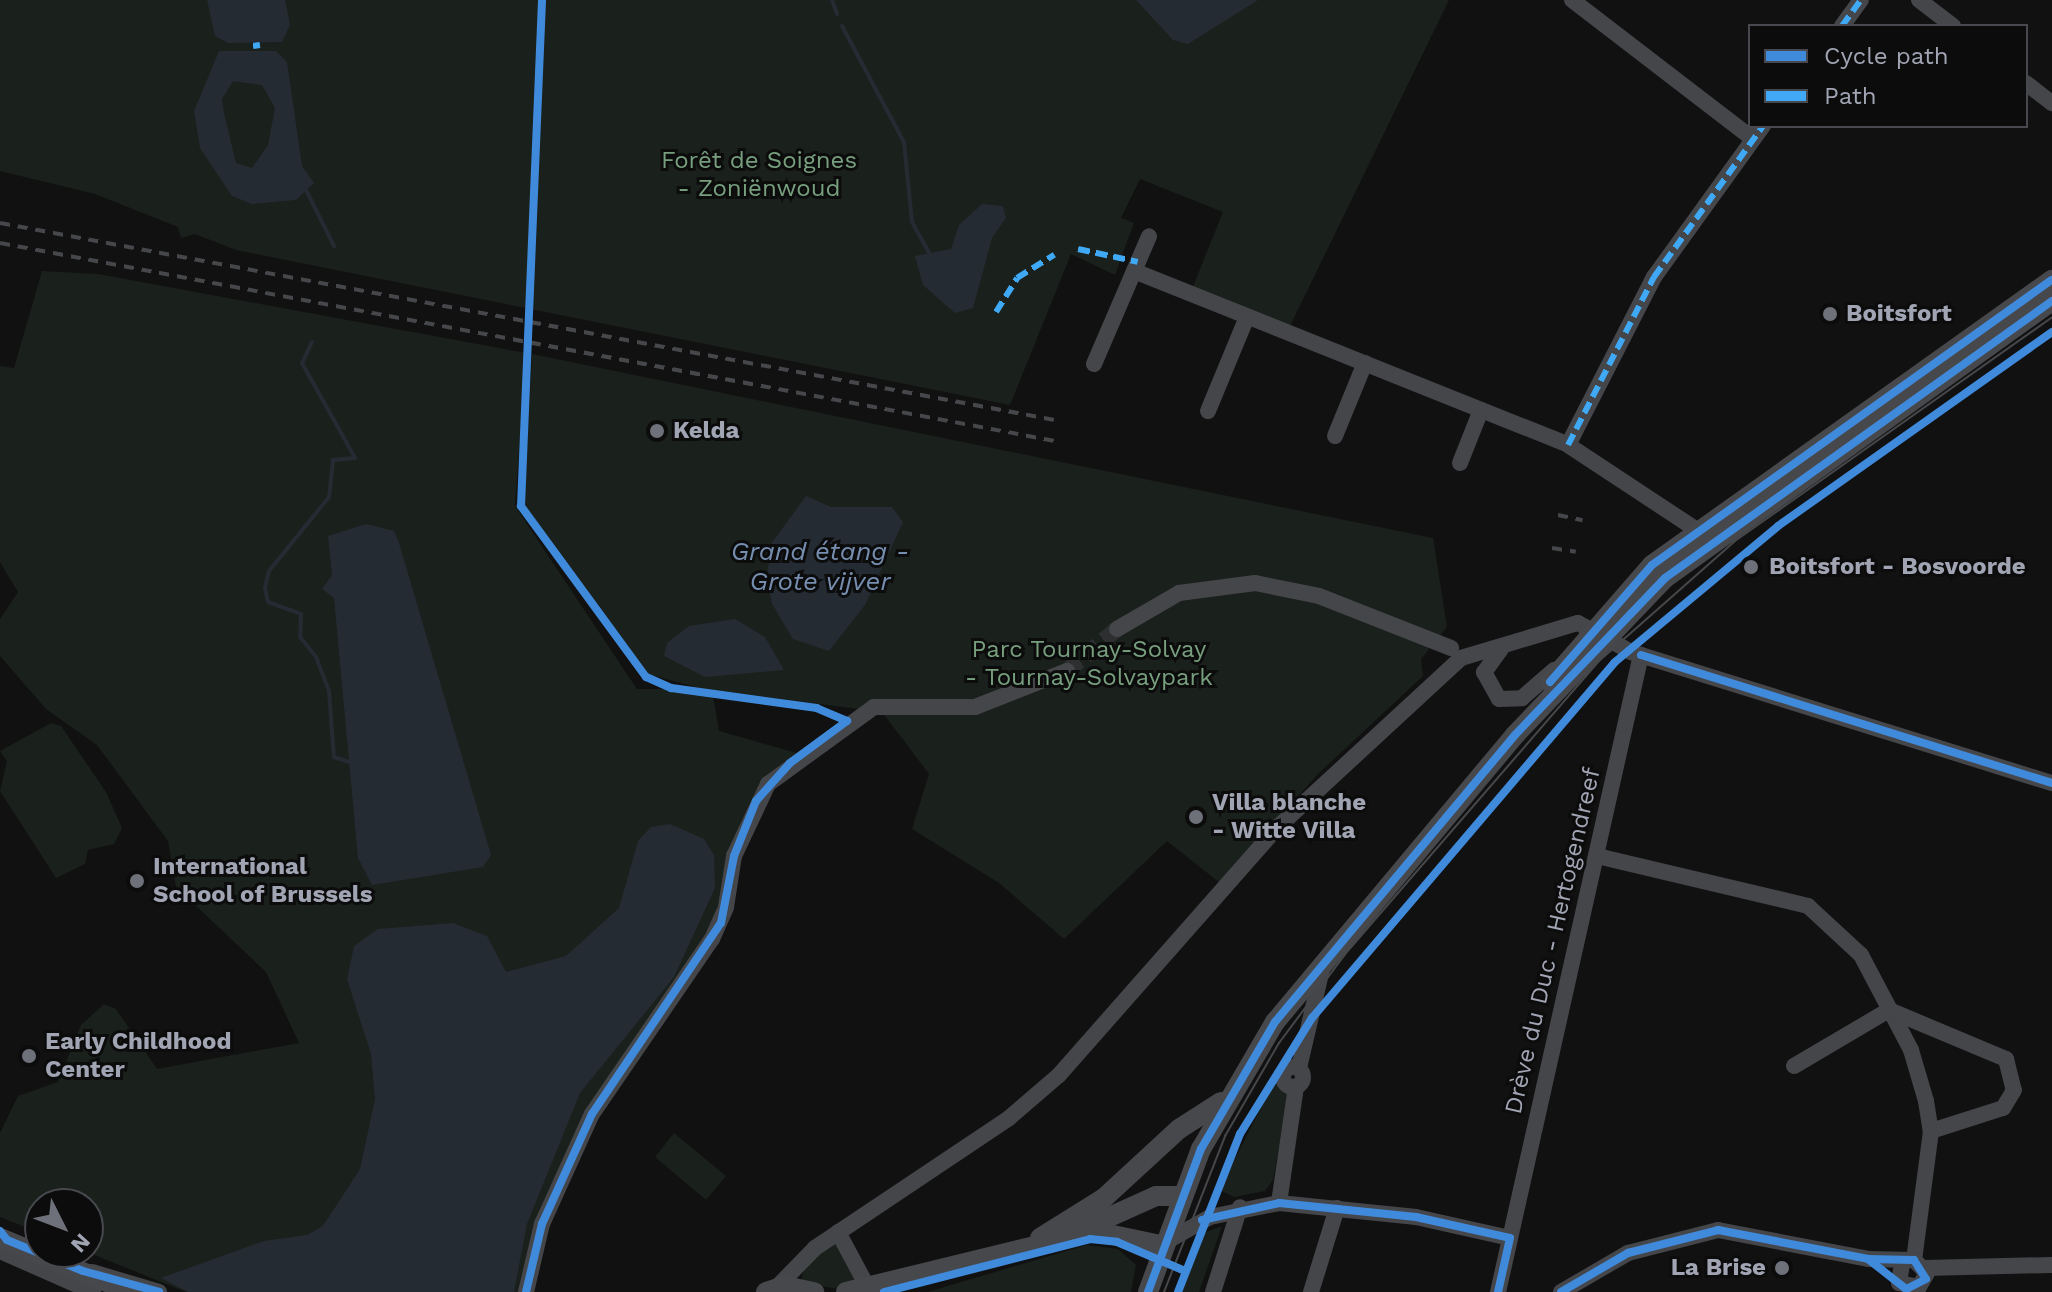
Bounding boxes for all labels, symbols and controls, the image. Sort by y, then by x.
legend [1748,24,2028,128]
text: Cycle path [1824,42,1949,70]
text: Path [1824,82,1877,110]
park label: Forêt de Soignes - Zoniënwoud [661,147,857,203]
place label: Boitsfort [1846,300,1952,328]
marker: Boitsfort [1821,305,1839,323]
place label: Kelda [673,417,739,445]
marker: Kelda [648,422,666,440]
water label: Grand étang - Grote vijver [731,536,909,598]
place label: Boitsfort - Bosvoorde [1769,553,2026,581]
marker: Boitsfort - Bosvoorde [1740,556,1762,578]
park label: Parc Tournay-Solvay - Tournay-Solvaypark [965,636,1213,692]
street label: Drève du Duc - Hertogendreef [1499,765,1607,1117]
place label: Villa blanche - Witte Villa [1212,789,1366,845]
marker: Villa blanche - Witte Villa [1187,808,1205,826]
place label: International School of Brussels [153,853,373,909]
marker: International School of Brussels [128,872,146,890]
place label: Early Childhood Center [45,1028,232,1084]
marker: Early Childhood Center [20,1047,38,1065]
north arrow [24,1188,104,1268]
text: N [66,1229,95,1257]
place label: La Brise [1670,1254,1766,1282]
marker: La Brise [1773,1259,1791,1277]

